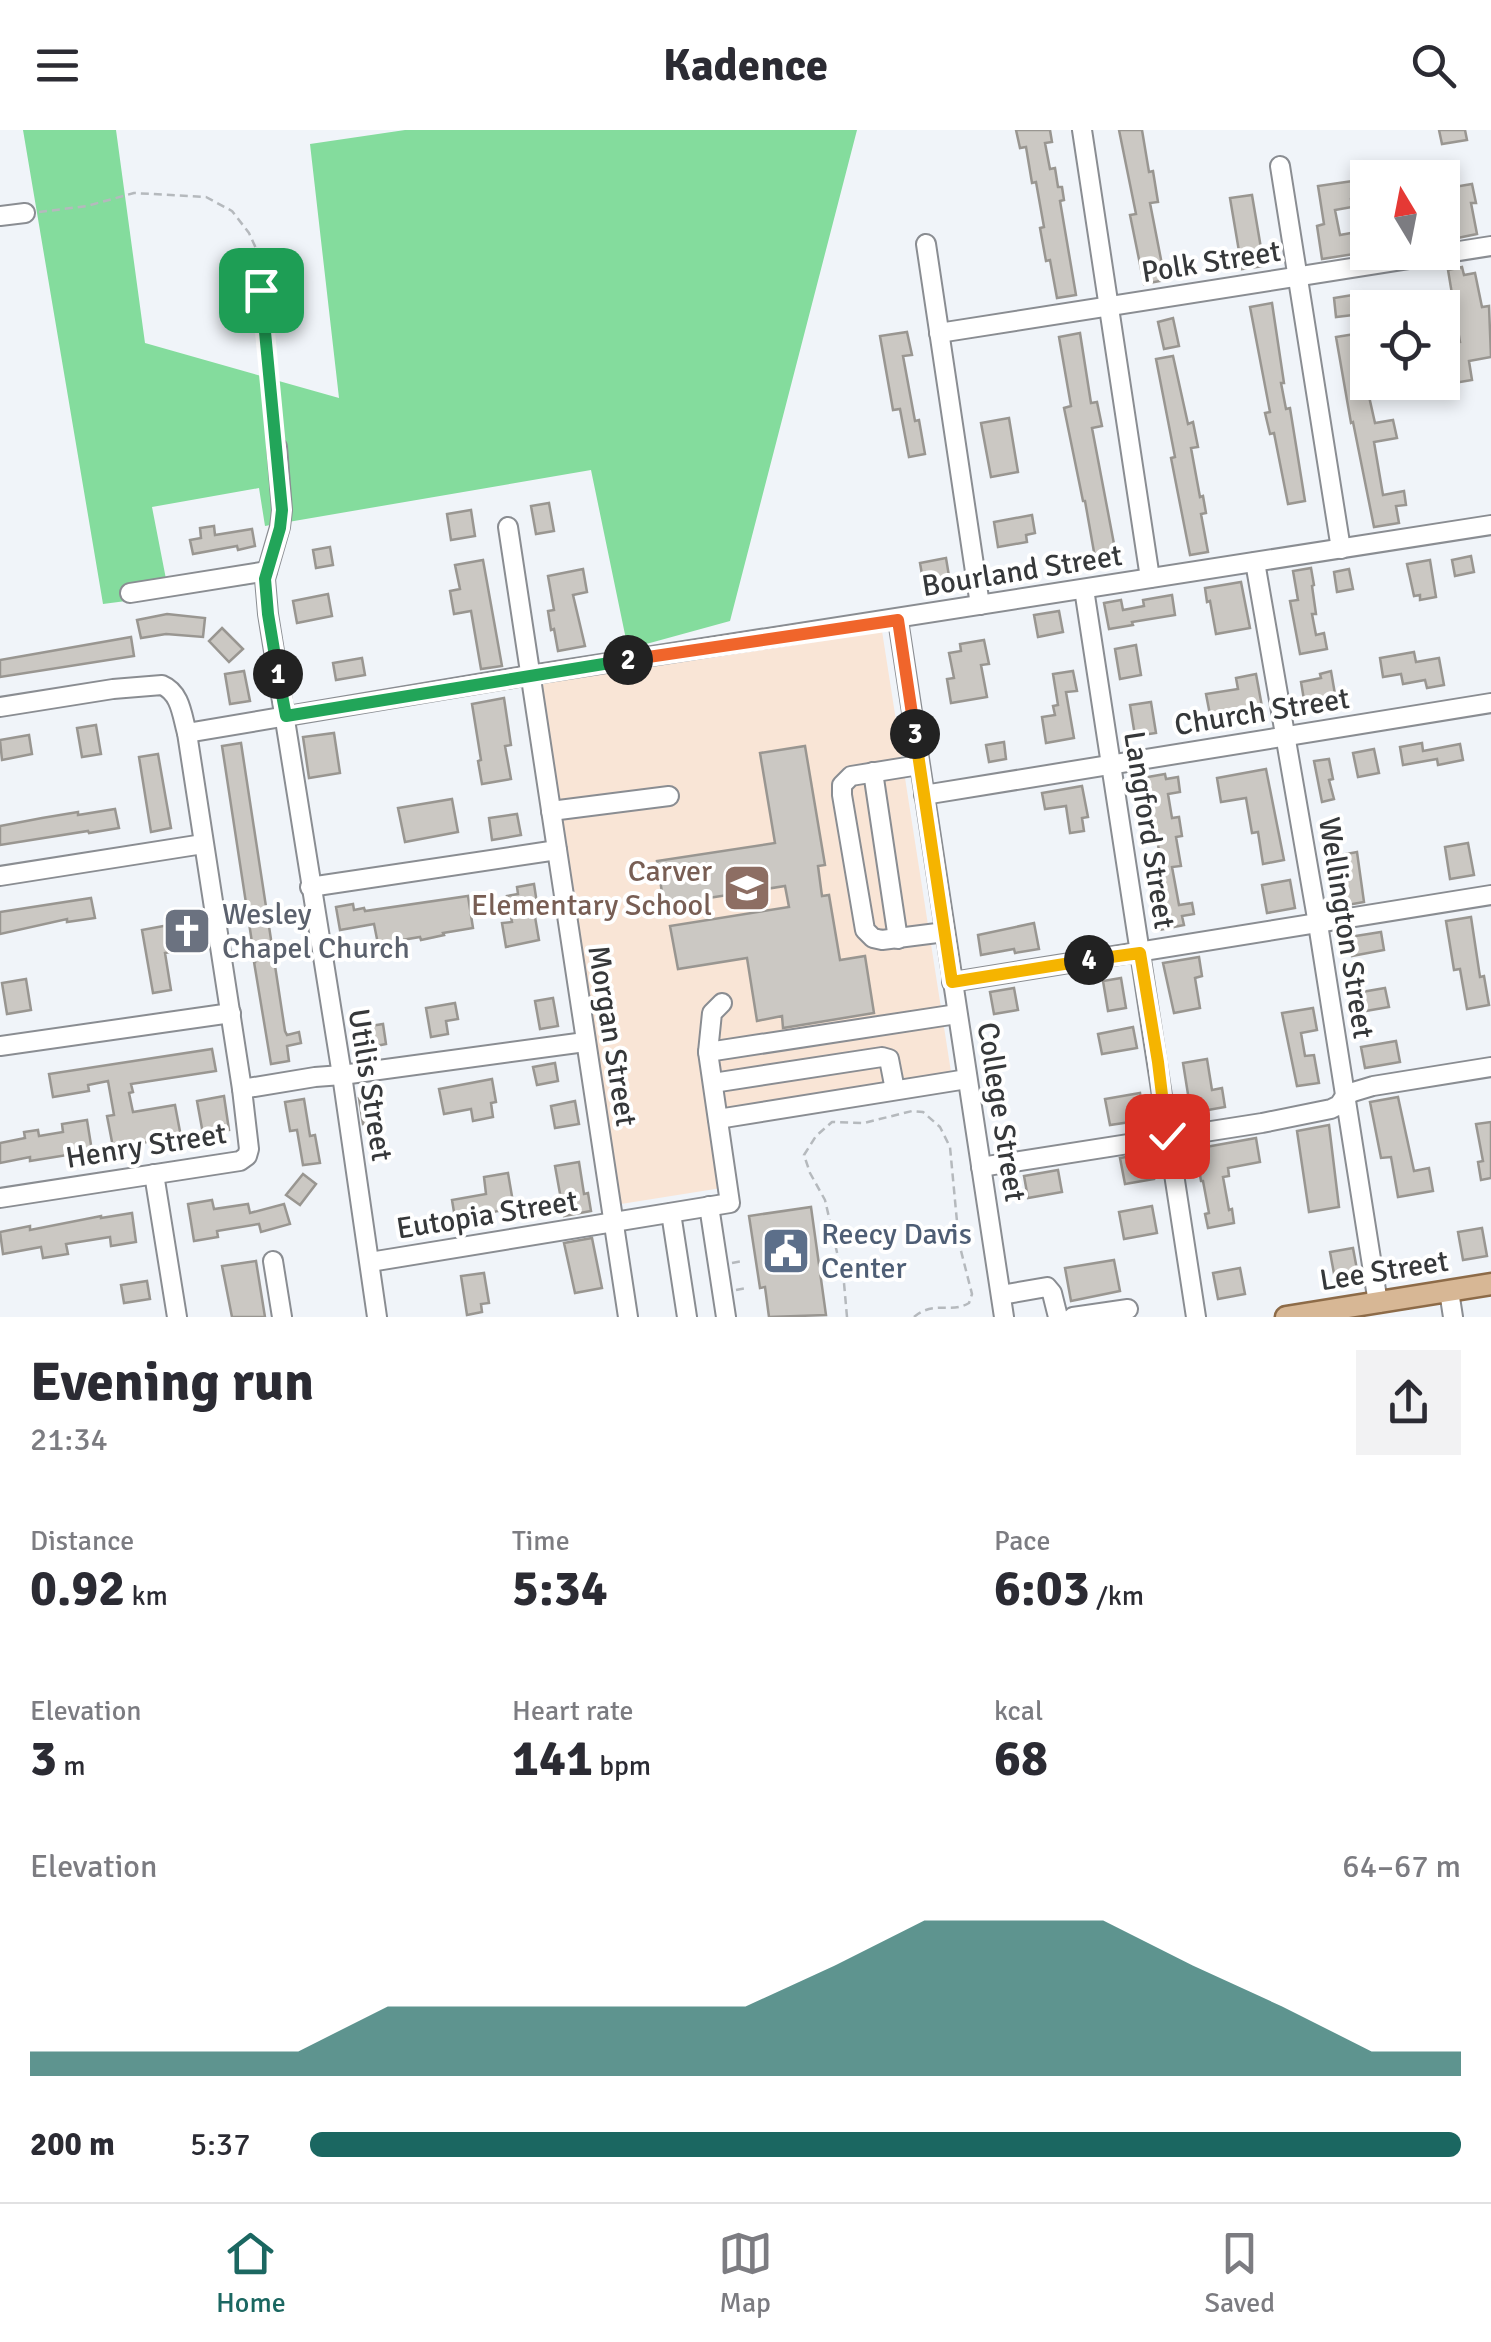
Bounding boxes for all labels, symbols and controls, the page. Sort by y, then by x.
icon: menu [30,38,85,93]
text: Kadence [663,38,828,93]
icon: search [1406,38,1461,93]
north arrow [1350,160,1460,270]
map controls [1350,160,1460,400]
street label: Polk Street [1139,233,1283,291]
pin [219,248,304,333]
icon: arrive [234,263,289,318]
button: locate [1350,290,1460,400]
street label: Bourland Street [919,537,1125,605]
pin: 2 [603,635,653,685]
text: 2 [620,643,636,677]
pin: 1 [253,649,303,699]
text: 1 [270,657,286,691]
street label: Church Street [1172,680,1352,744]
pin: 3 [890,709,940,759]
text: 3 [907,717,923,751]
street label: Langford Street [1115,729,1183,931]
street label: Wellington Street [1310,815,1382,1041]
place label: Carver Elementary School [471,853,712,924]
school or university icon: Carver Elementary School [721,862,773,914]
place label: Wesley Chapel Church [222,896,410,967]
church icon: Wesley Chapel Church [161,905,213,957]
pin: 4 [1064,935,1114,985]
street label: Morgan Street [579,943,645,1129]
text: 4 [1081,943,1097,977]
street label: Utilis Street [340,1006,400,1164]
street label: College Street [969,1020,1033,1204]
pin [1125,1094,1210,1179]
icon: check [1140,1109,1195,1164]
street label: Henry Street [63,1115,229,1177]
street label: Eutopia Street [394,1182,580,1248]
place label: Reecy Davis Center [821,1216,972,1287]
public building icon: Reecy Davis Center [760,1225,812,1277]
street label: Lee Street [1317,1243,1451,1299]
text: Evening run [30,1348,314,1416]
button: share [1356,1350,1461,1455]
text: 21:34 [30,1420,108,1459]
text: Distance [30,1524,134,1558]
text: Time [512,1524,570,1558]
text: Pace [994,1524,1050,1558]
text: 0.92 [30,1558,125,1620]
text: 5:34 [512,1558,608,1620]
text: 6:03 [994,1558,1090,1620]
text: km [125,1579,168,1613]
text: /km [1090,1579,1144,1613]
text: Elevation [30,1694,142,1728]
text: Heart rate [512,1694,634,1728]
text: kcal [994,1694,1043,1728]
text: 3 [30,1728,57,1790]
text: 141 [512,1728,593,1790]
text: 68 [994,1728,1048,1790]
text: m [57,1749,86,1783]
text: bpm [593,1749,651,1783]
text: Elevation [30,1847,157,1886]
text: 64–67 m [1342,1847,1461,1886]
text: 200 m [30,2125,115,2164]
text: 5:37 [190,2125,250,2164]
tab: Home [216,2226,286,2320]
tab: Map [718,2226,773,2320]
tab: Saved [1205,2226,1275,2320]

